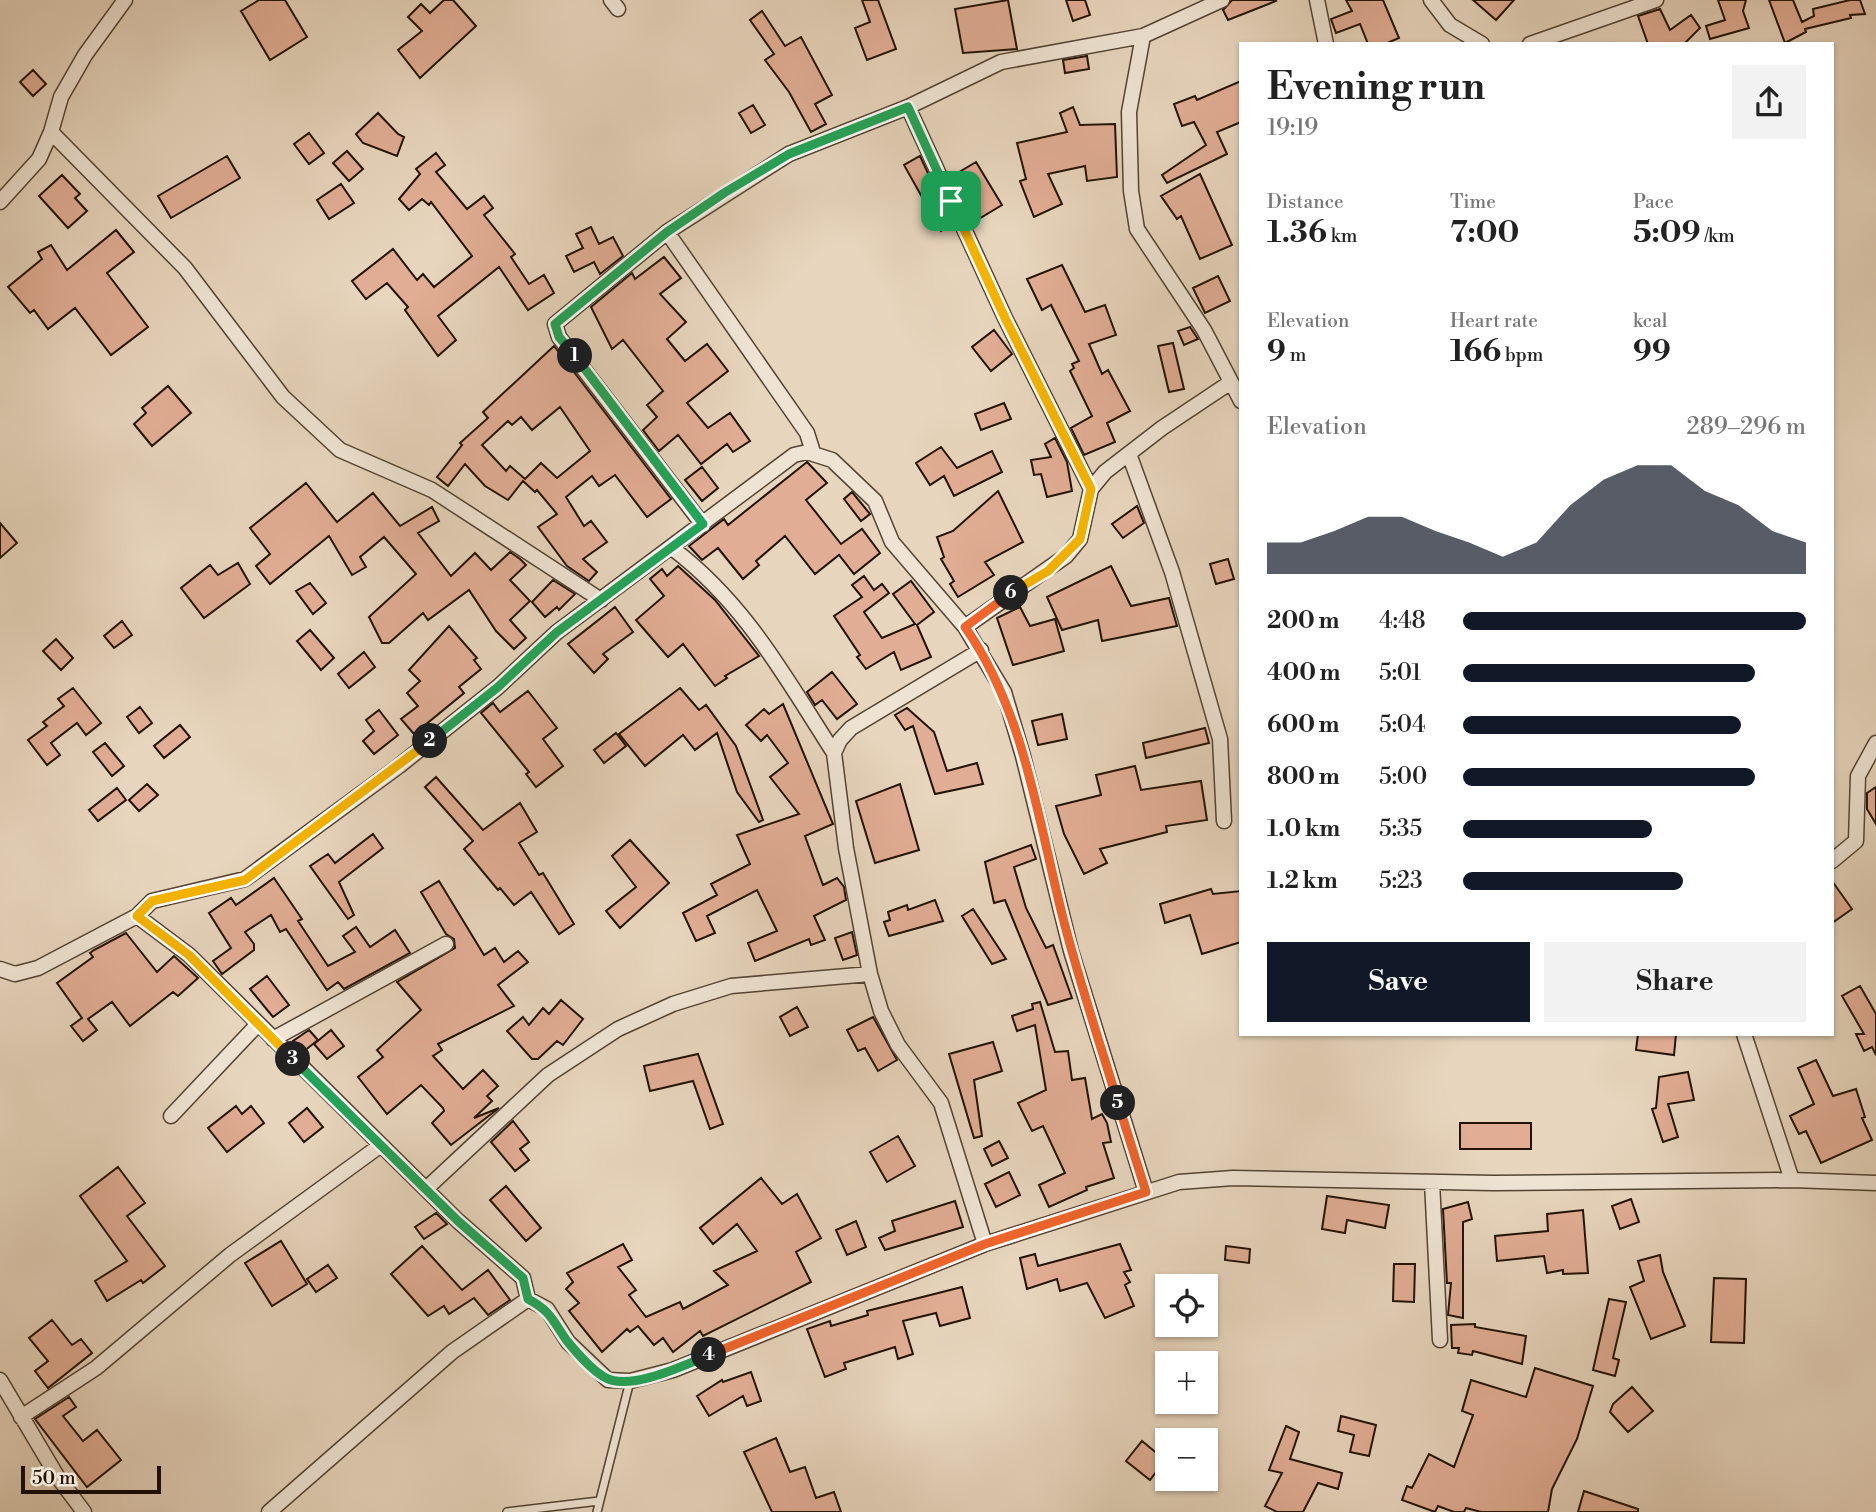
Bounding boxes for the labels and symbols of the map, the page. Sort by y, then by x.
pin [921,171,981,231]
pin: 1 [558,338,592,374]
pin: 6 [993,576,1028,610]
pin: 2 [412,724,448,758]
pin: 3 [276,1042,310,1076]
pin: 5 [1100,1086,1136,1120]
pin: 4 [692,1338,726,1372]
scale bar [21,1463,161,1495]

